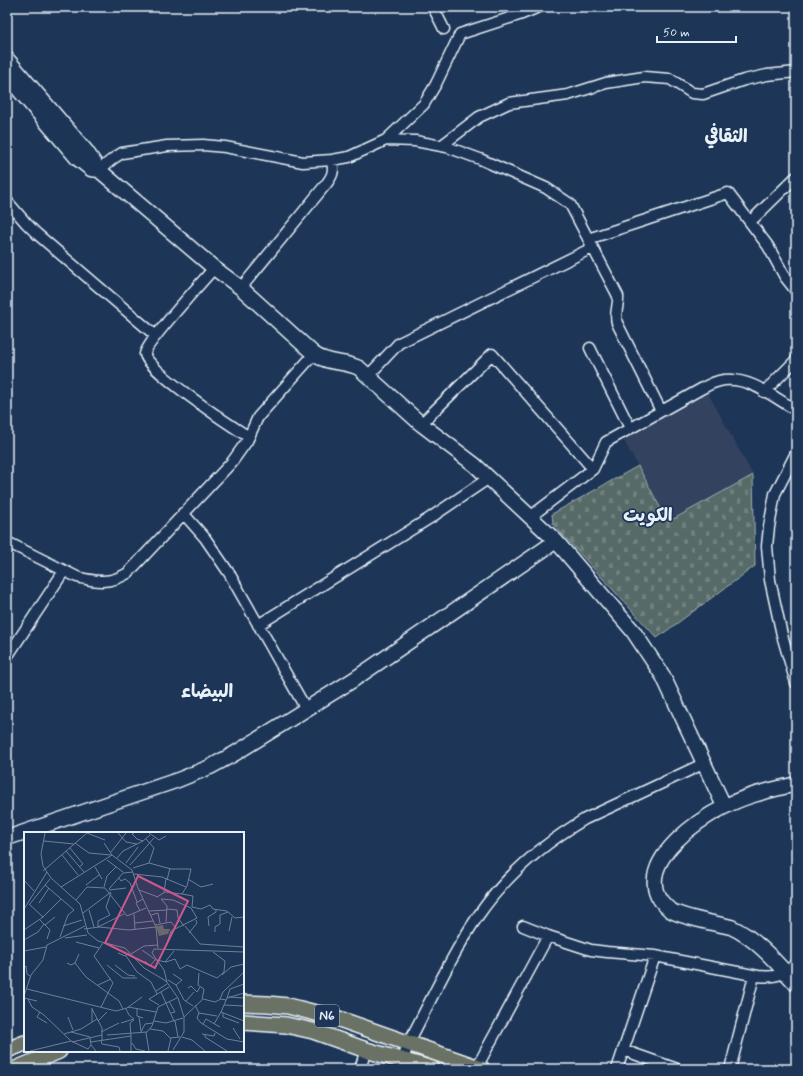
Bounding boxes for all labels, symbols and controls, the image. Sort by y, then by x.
scale bar [657,18,736,44]
text: 50 m [663,25,690,41]
district label: الثقافي [704,123,748,149]
district label: الكويت [623,504,673,528]
district label: البيضاء [181,680,233,704]
inset map [24,832,244,1052]
road number: N6 [315,1005,339,1027]

